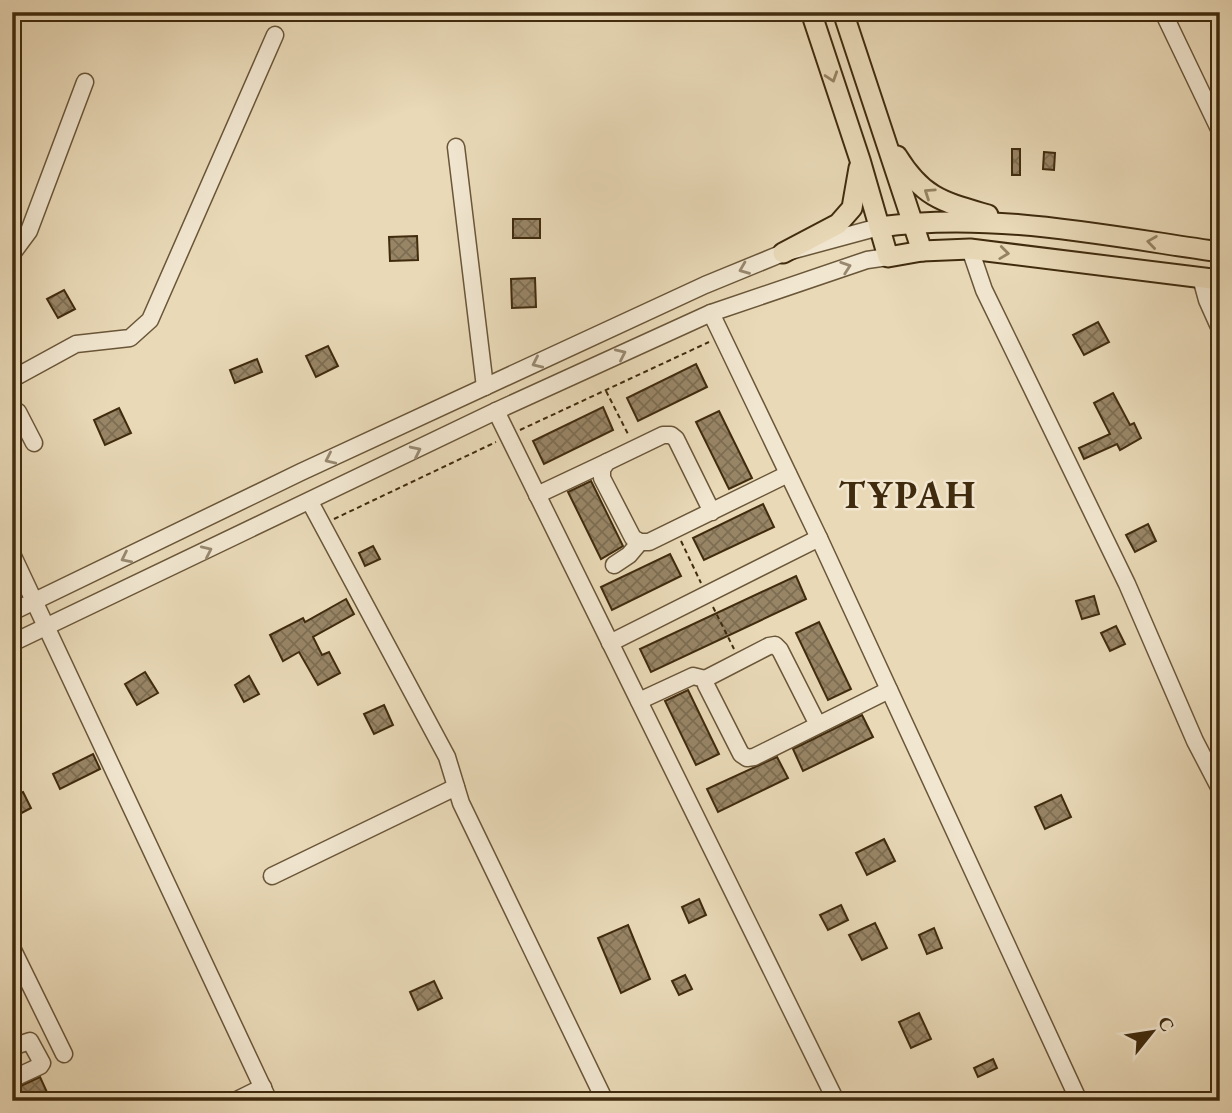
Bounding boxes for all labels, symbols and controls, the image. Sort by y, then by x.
one-way arrow [824,70,838,83]
one-way arrow [924,189,937,201]
one-way arrow [1146,235,1158,250]
one-way arrow [998,246,1010,261]
one-way arrow [739,261,751,275]
one-way arrow [839,261,851,275]
one-way arrow [614,348,627,362]
one-way arrow [532,355,544,369]
one-way arrow [409,445,421,459]
one-way arrow [325,451,337,465]
district label: ТҰРАН [838,470,978,519]
one-way arrow [200,545,212,559]
one-way arrow [120,549,133,563]
north arrow [1116,998,1186,1068]
text: С [1152,1012,1180,1036]

